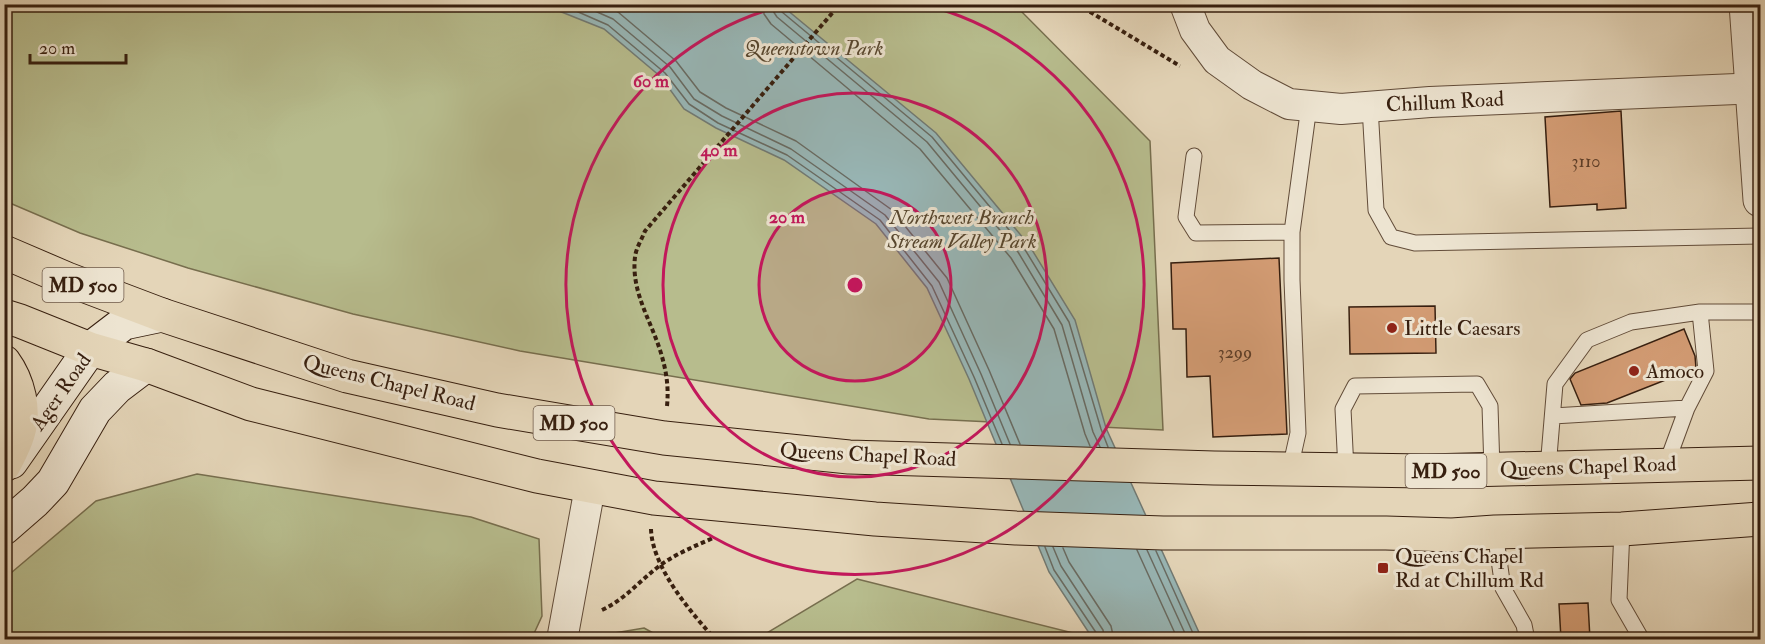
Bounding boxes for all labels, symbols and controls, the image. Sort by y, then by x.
scale bar [30,27,126,65]
park label: Queenstown Park [745,35,883,62]
text: 20 m [39,37,75,60]
text: 60 m [633,70,670,93]
street label: Chillum Road [1385,85,1505,119]
text: 40 m [700,139,738,162]
house number: 3110 [1572,150,1600,173]
park label: Northwest Branch Stream Valley Park [886,204,1037,255]
text: 20 m [769,206,806,229]
road number: MD 500 [42,268,124,302]
centre of rings [845,275,865,295]
place label: Little Caesars [1404,315,1520,342]
marker: Little Caesars [1385,321,1399,335]
house number: 3299 [1218,341,1252,364]
street label: Ager Road [24,347,98,437]
street label: Queens Chapel Road [300,349,479,418]
place label: Amoco [1645,358,1704,385]
marker: Amoco [1627,364,1641,378]
road number: MD 500 [534,406,614,440]
street label: Queens Chapel Road [779,437,958,473]
street label: Queens Chapel Road [1499,450,1677,484]
road number: MD 500 [1406,454,1486,488]
place label: Queens Chapel Rd at Chillum Rd [1395,543,1545,594]
marker: Queens Chapel Rd at Chillum Rd [1376,561,1390,575]

